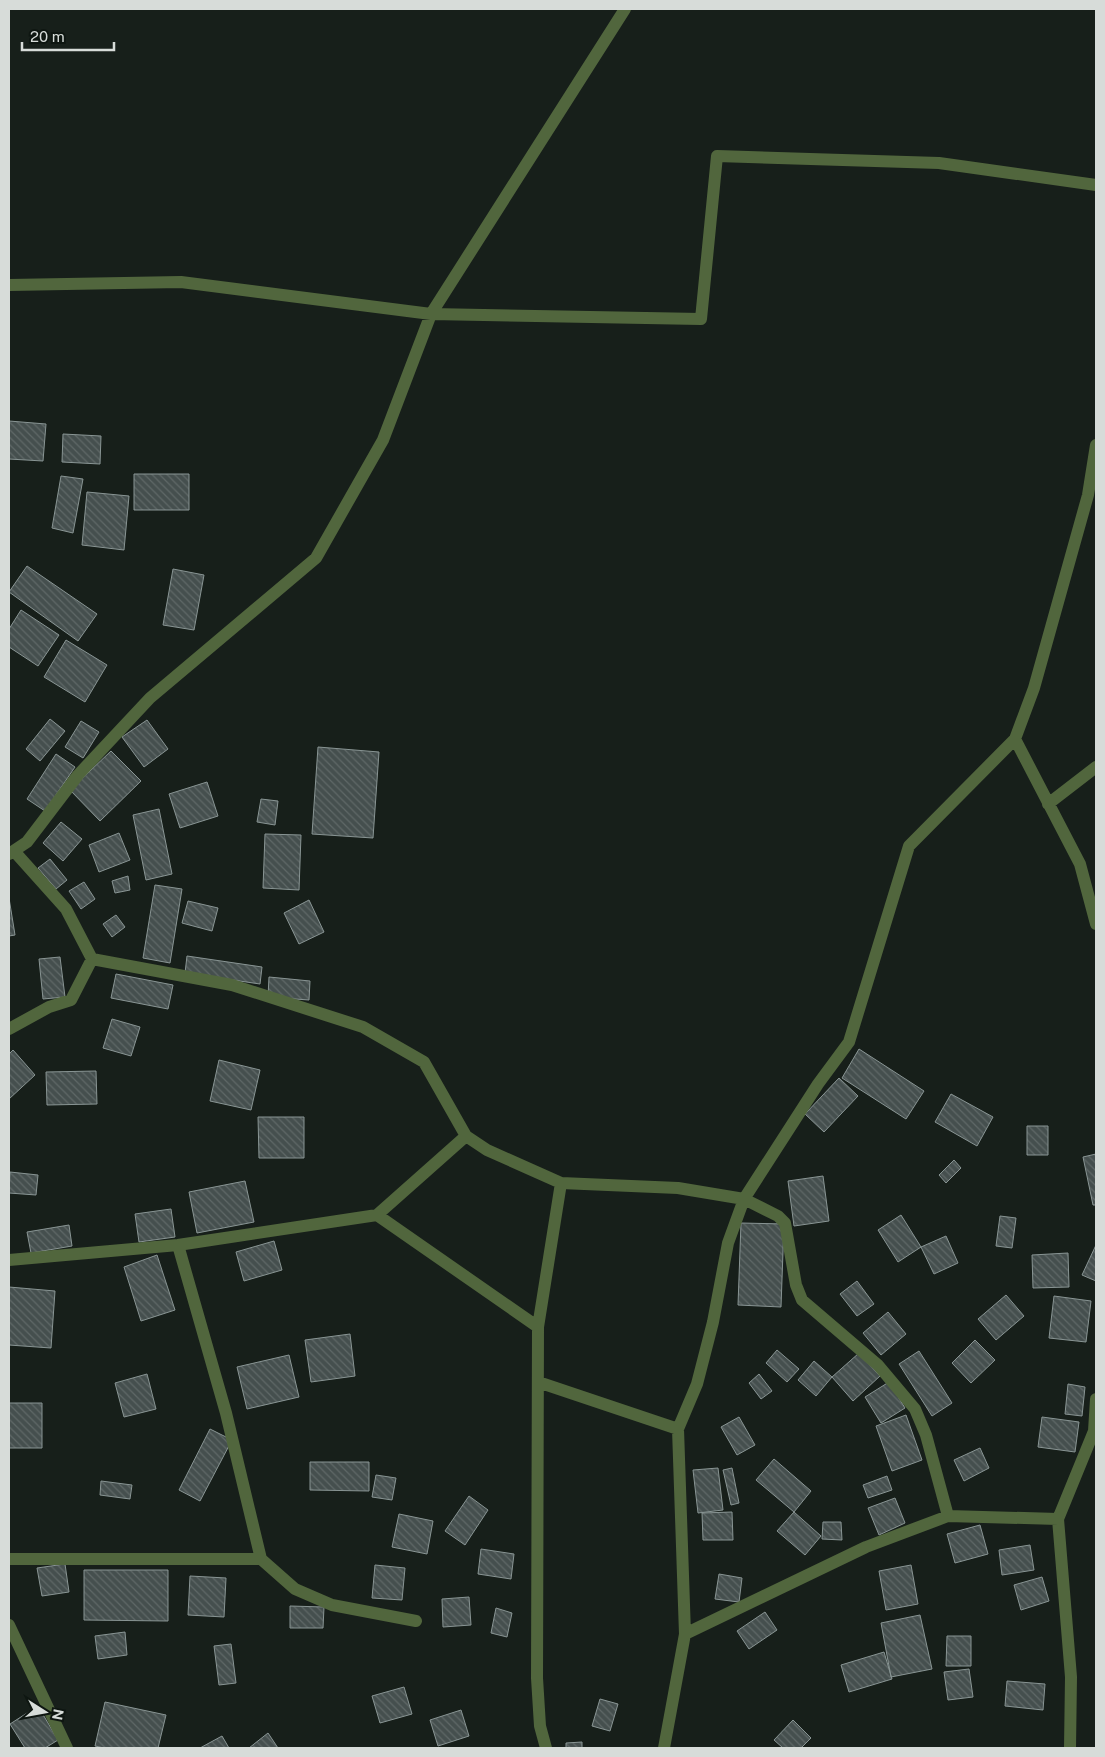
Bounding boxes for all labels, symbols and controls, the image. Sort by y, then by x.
scale bar [22,20,115,52]
text: 20 m [30,28,65,45]
north arrow [20,1687,70,1737]
text: N [49,1708,67,1721]

